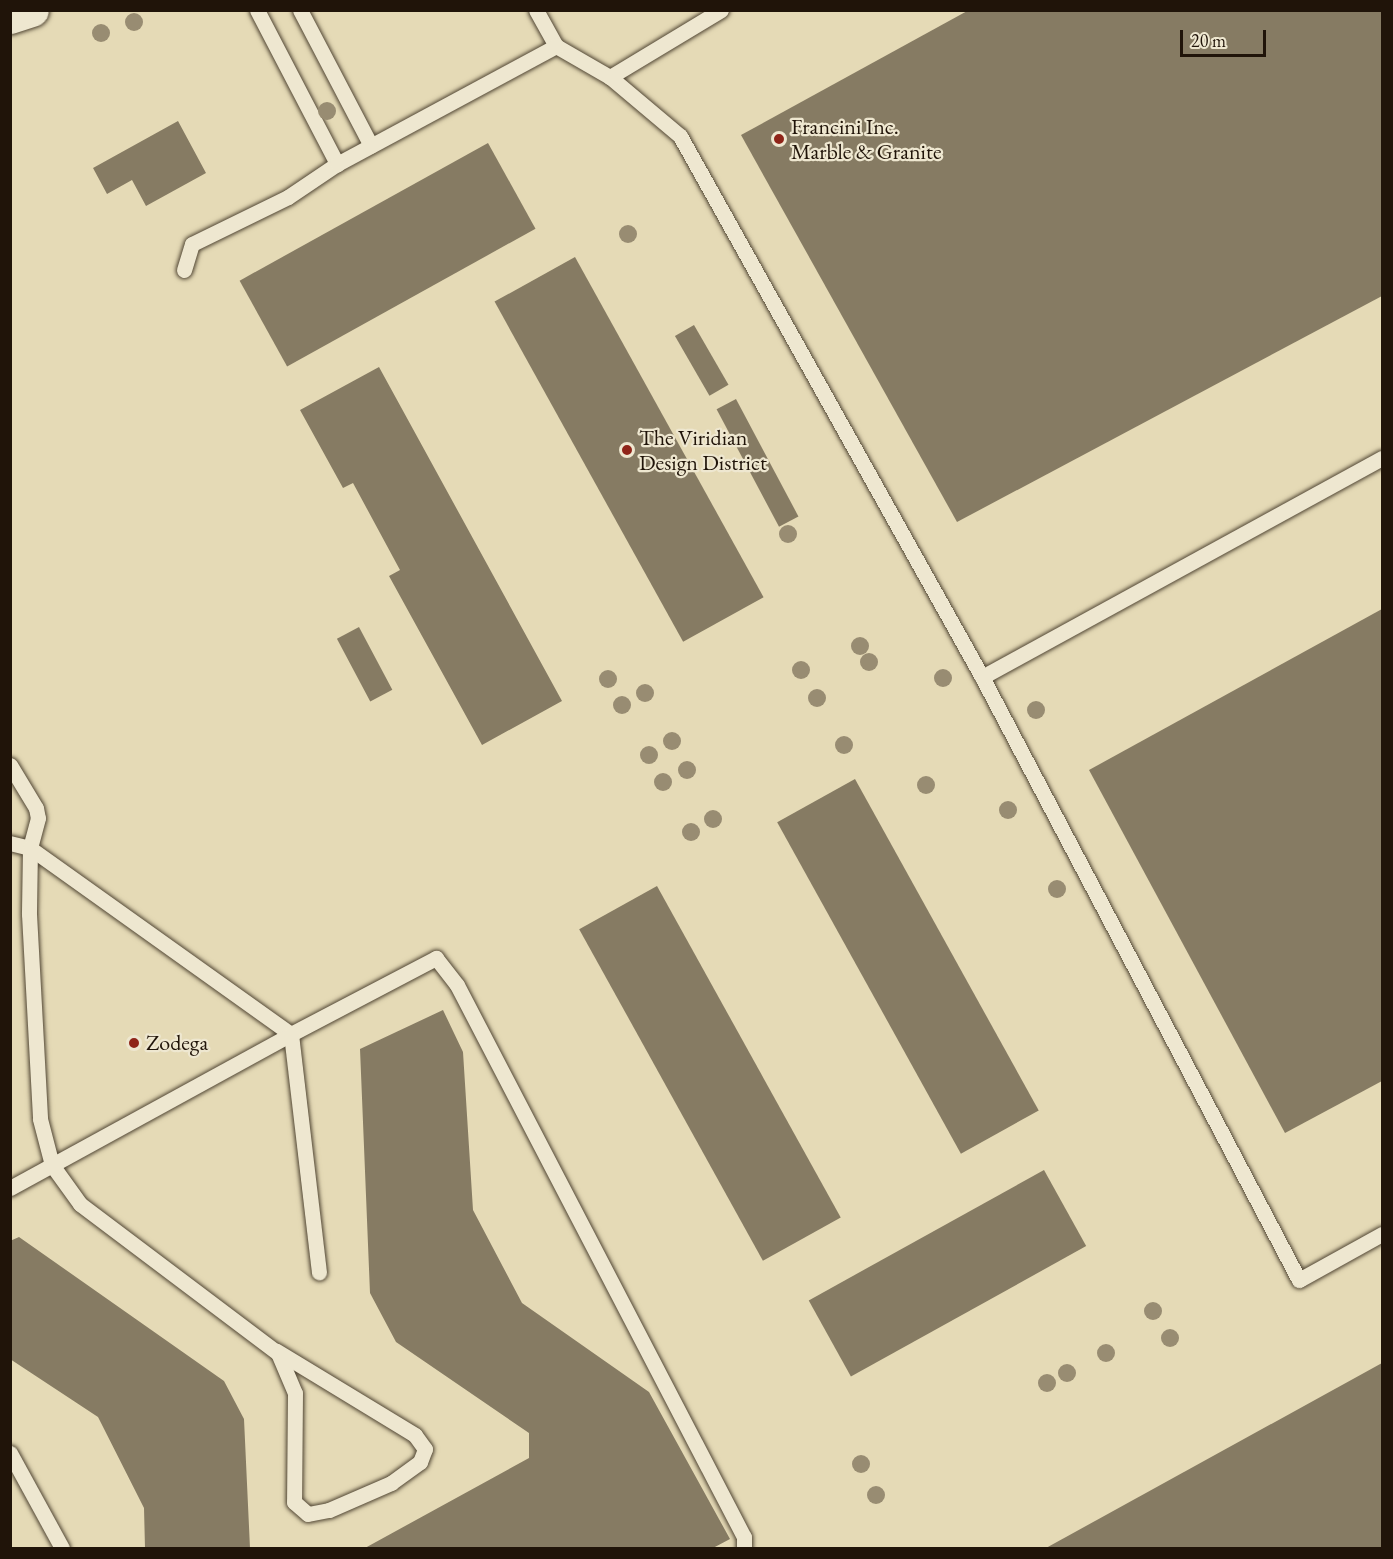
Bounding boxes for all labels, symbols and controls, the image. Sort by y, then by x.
scale bar [1183,18,1268,56]
text: 20 m [1191,29,1226,52]
place label: Francini Inc. Marble & Granite [791,113,941,164]
marker: Francini Inc. Marble & Granite [772,132,786,146]
place label: The Viridian Design District [639,424,767,476]
marker: The Viridian Design District [620,443,634,457]
place label: Zodega [146,1030,208,1056]
marker: Zodega [127,1036,141,1050]

